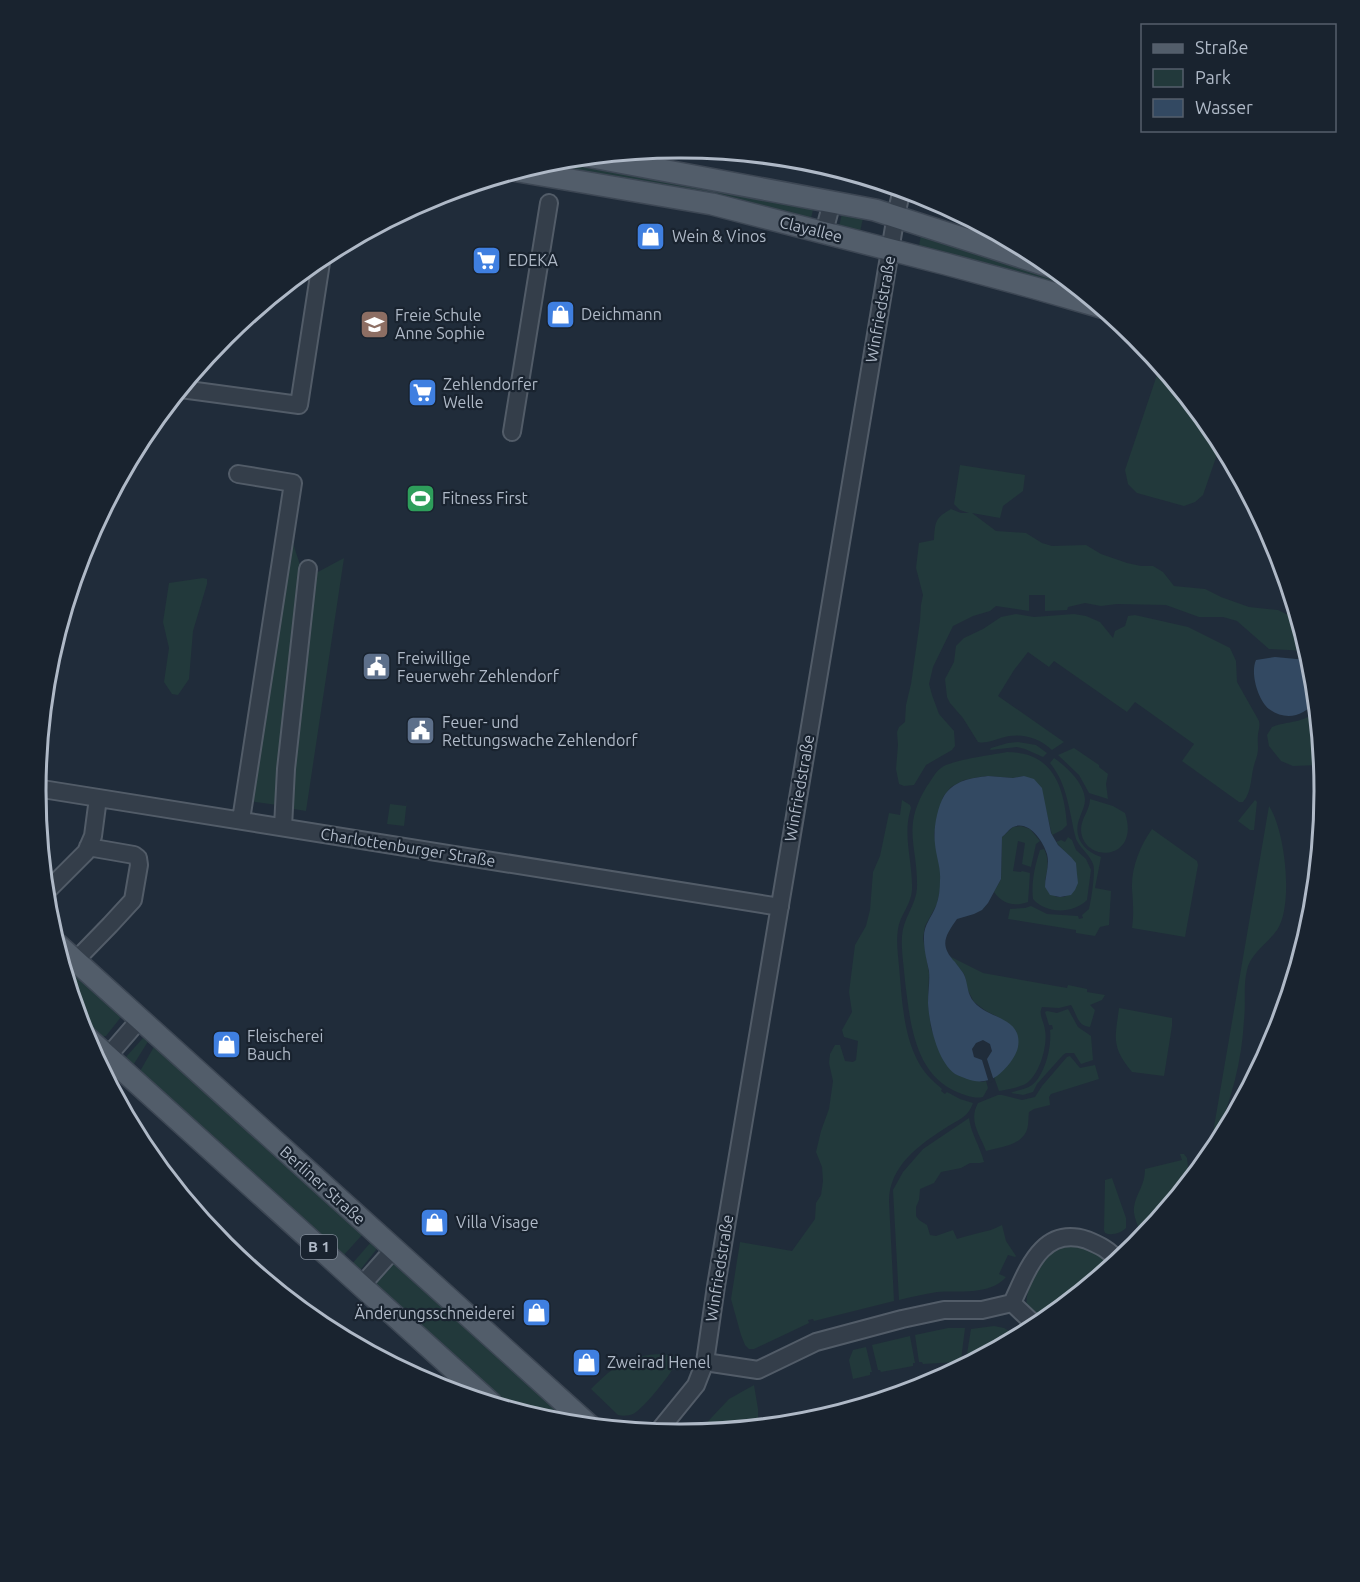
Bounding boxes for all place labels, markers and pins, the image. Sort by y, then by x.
shop icon: Wein & Vinos [635,220,667,252]
place label: Wein & Vinos [672,227,766,245]
supermarket icon: EDEKA [471,244,503,276]
place label: EDEKA [508,251,559,269]
shop icon: Deichmann [544,298,576,330]
place label: Deichmann [581,305,662,323]
place label: Freie Schule Anne Sophie [395,306,485,342]
school or university icon: Freie Schule Anne Sophie [358,308,390,340]
place label: Zehlendorfer Welle [443,375,538,411]
supermarket icon: Zehlendorfer Welle [406,377,438,409]
sports icon: Fitness First [405,482,437,514]
place label: Fitness First [442,489,528,507]
place label: Freiwillige Feuerwehr Zehlendorf [397,649,560,685]
public building icon: Freiwillige Feuerwehr Zehlendorf [360,651,392,683]
place label: Feuer- und Rettungswache Zehlendorf [442,713,638,749]
public building icon: Feuer- und Rettungswache Zehlendorf [405,715,437,747]
place label: Fleischerei Bauch [247,1027,323,1063]
shop icon: Fleischerei Bauch [210,1029,242,1061]
shop icon: Villa Visage [419,1206,451,1238]
place label: Villa Visage [456,1213,539,1231]
shop icon: Änderungsschneiderei [520,1297,552,1329]
place label: Änderungsschneiderei [354,1304,515,1322]
shop icon: Zweirad Henel [570,1346,602,1378]
place label: Zweirad Henel [607,1353,710,1371]

